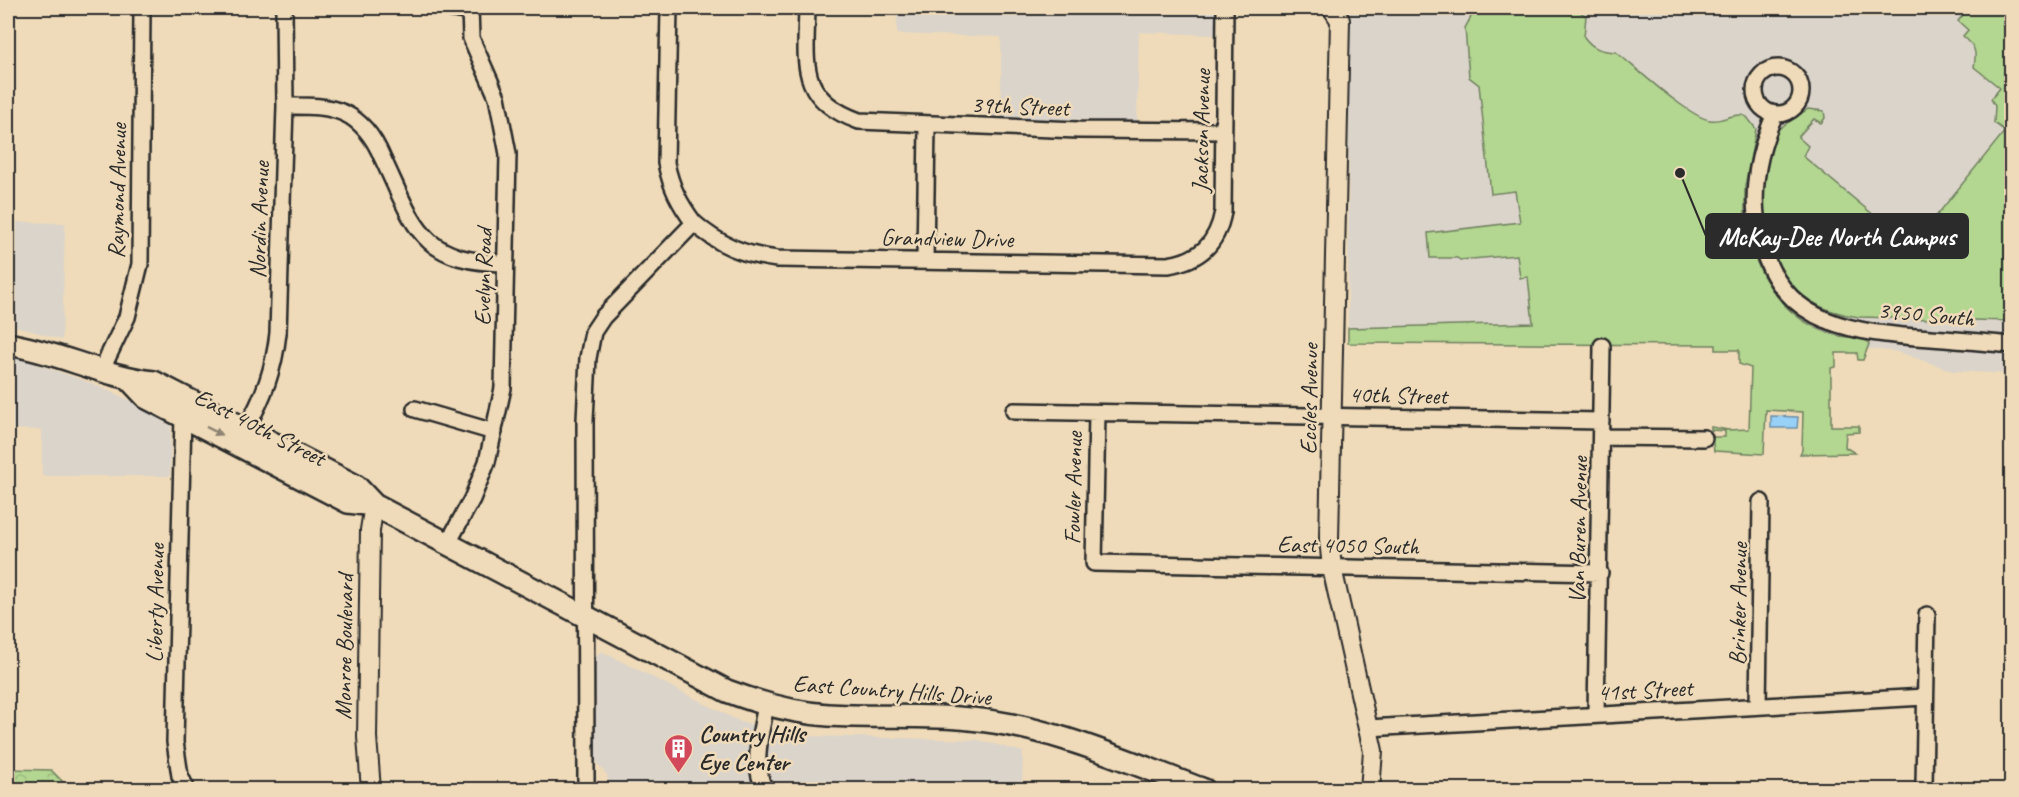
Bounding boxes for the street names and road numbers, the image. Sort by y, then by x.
street label: Jackson Avenue [1185,67,1217,194]
street label: 39th Street [970,89,1072,123]
street label: Raymond Avenue [101,121,133,259]
street label: Nordin Avenue [242,159,276,279]
street label: Grandview Drive [881,222,1016,254]
street label: Evelyn Road [467,224,499,326]
street label: 3950 South [1877,295,1977,333]
street label: Eccles Avenue [1293,341,1325,455]
street label: 40th Street [1349,379,1449,411]
street label: East 40th Street [189,381,332,474]
street label: Fowler Avenue [1057,429,1089,545]
street label: Van Buren Avenue [1562,454,1594,604]
street label: East 4050 South [1277,529,1420,561]
street label: Brinker Avenue [1722,540,1754,666]
street label: Liberty Avenue [139,541,171,663]
street label: Monroe Boulevard [328,570,360,720]
street label: East Country Hills Drive [792,668,994,712]
street label: 41st Street [1597,672,1695,707]

